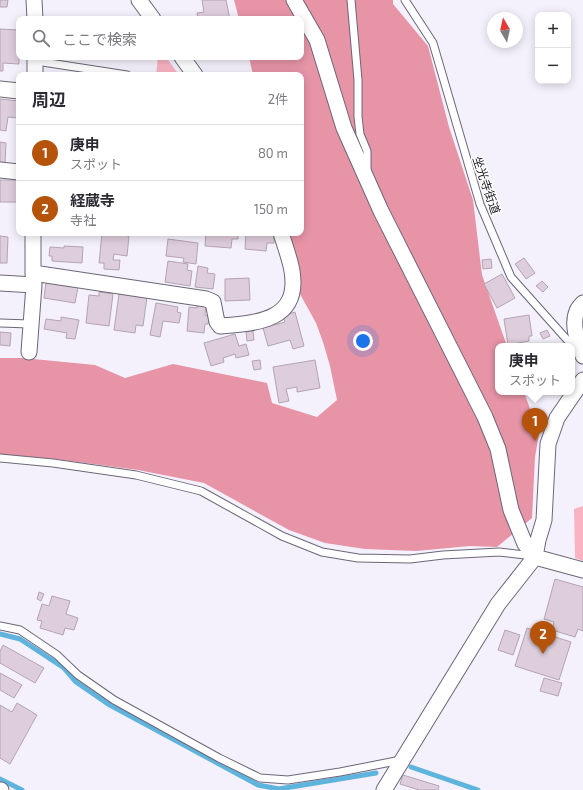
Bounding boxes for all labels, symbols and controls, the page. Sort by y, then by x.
north arrow [487,12,523,48]
map controls [535,12,571,84]
button: + [535,12,571,48]
search box [16,16,304,60]
icon: search [30,27,52,49]
text: ここで検索 [62,30,137,48]
button: − [535,48,571,84]
text: 周辺 [32,89,66,109]
text: 2件 [268,91,288,107]
text: 庚申 [70,135,100,153]
text: 1 [42,145,48,161]
text: 80 m [258,145,288,161]
street label: 坐光寺街道 [471,154,503,216]
text: スポット [70,156,122,172]
text: 経蔵寺 [70,191,115,209]
text: 2 [41,201,49,217]
text: 150 m [254,201,288,217]
text: 寺社 [70,212,96,228]
your location [353,331,373,351]
popup [495,343,575,395]
text: 庚申 [509,351,539,369]
text: スポット [509,372,561,388]
pin: 1 [522,408,548,441]
pin: 2 [530,621,556,654]

